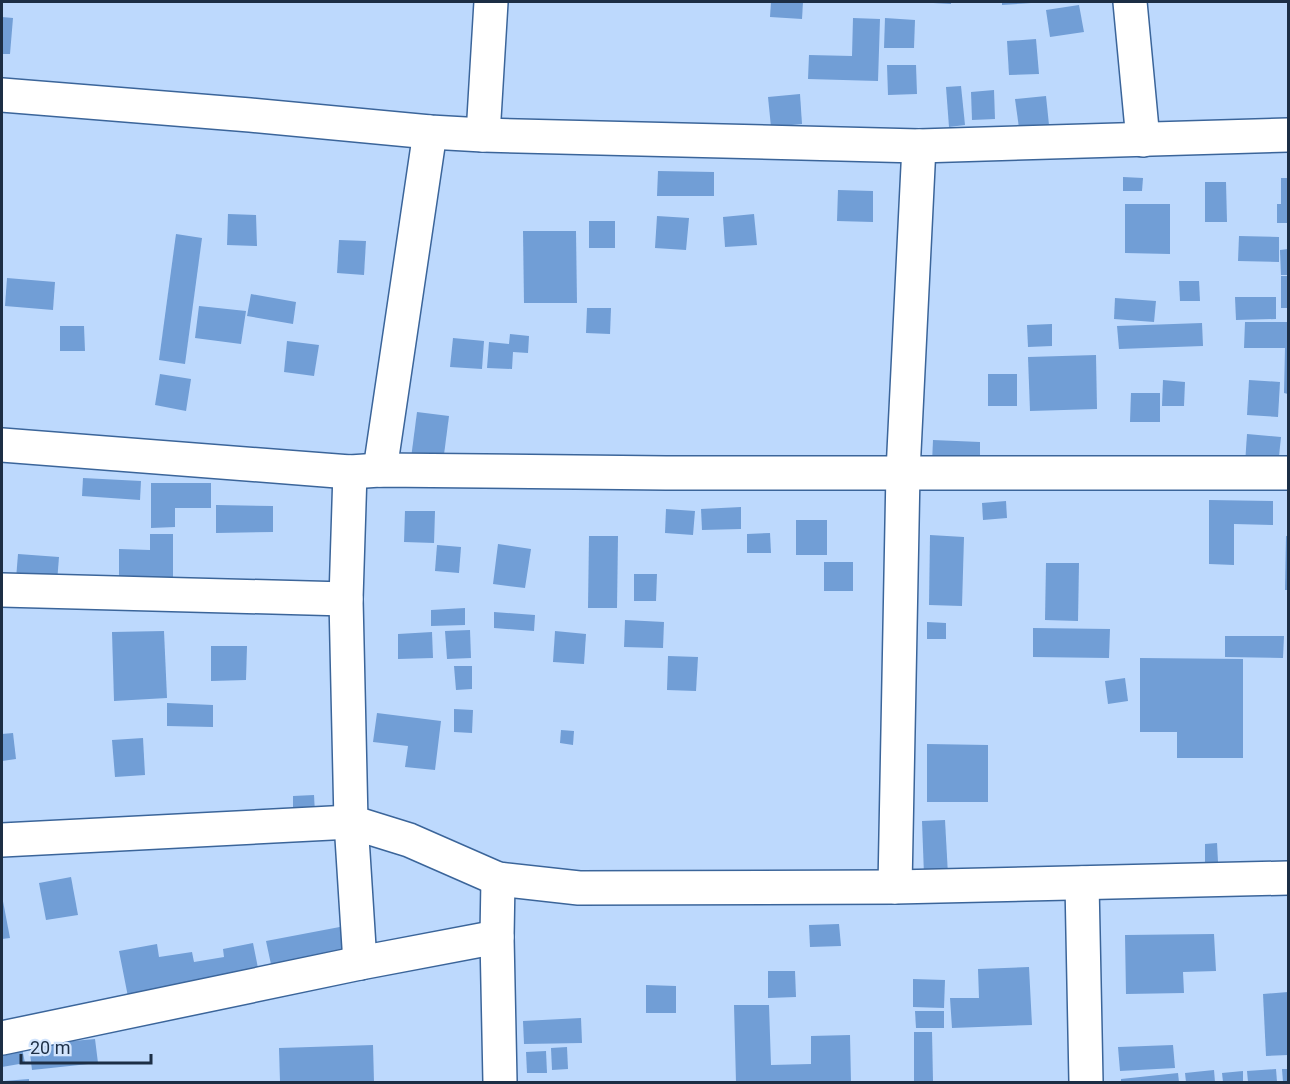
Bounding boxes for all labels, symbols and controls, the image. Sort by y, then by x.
scale bar [21,1027,152,1065]
text: 20 m [30,1037,70,1058]

